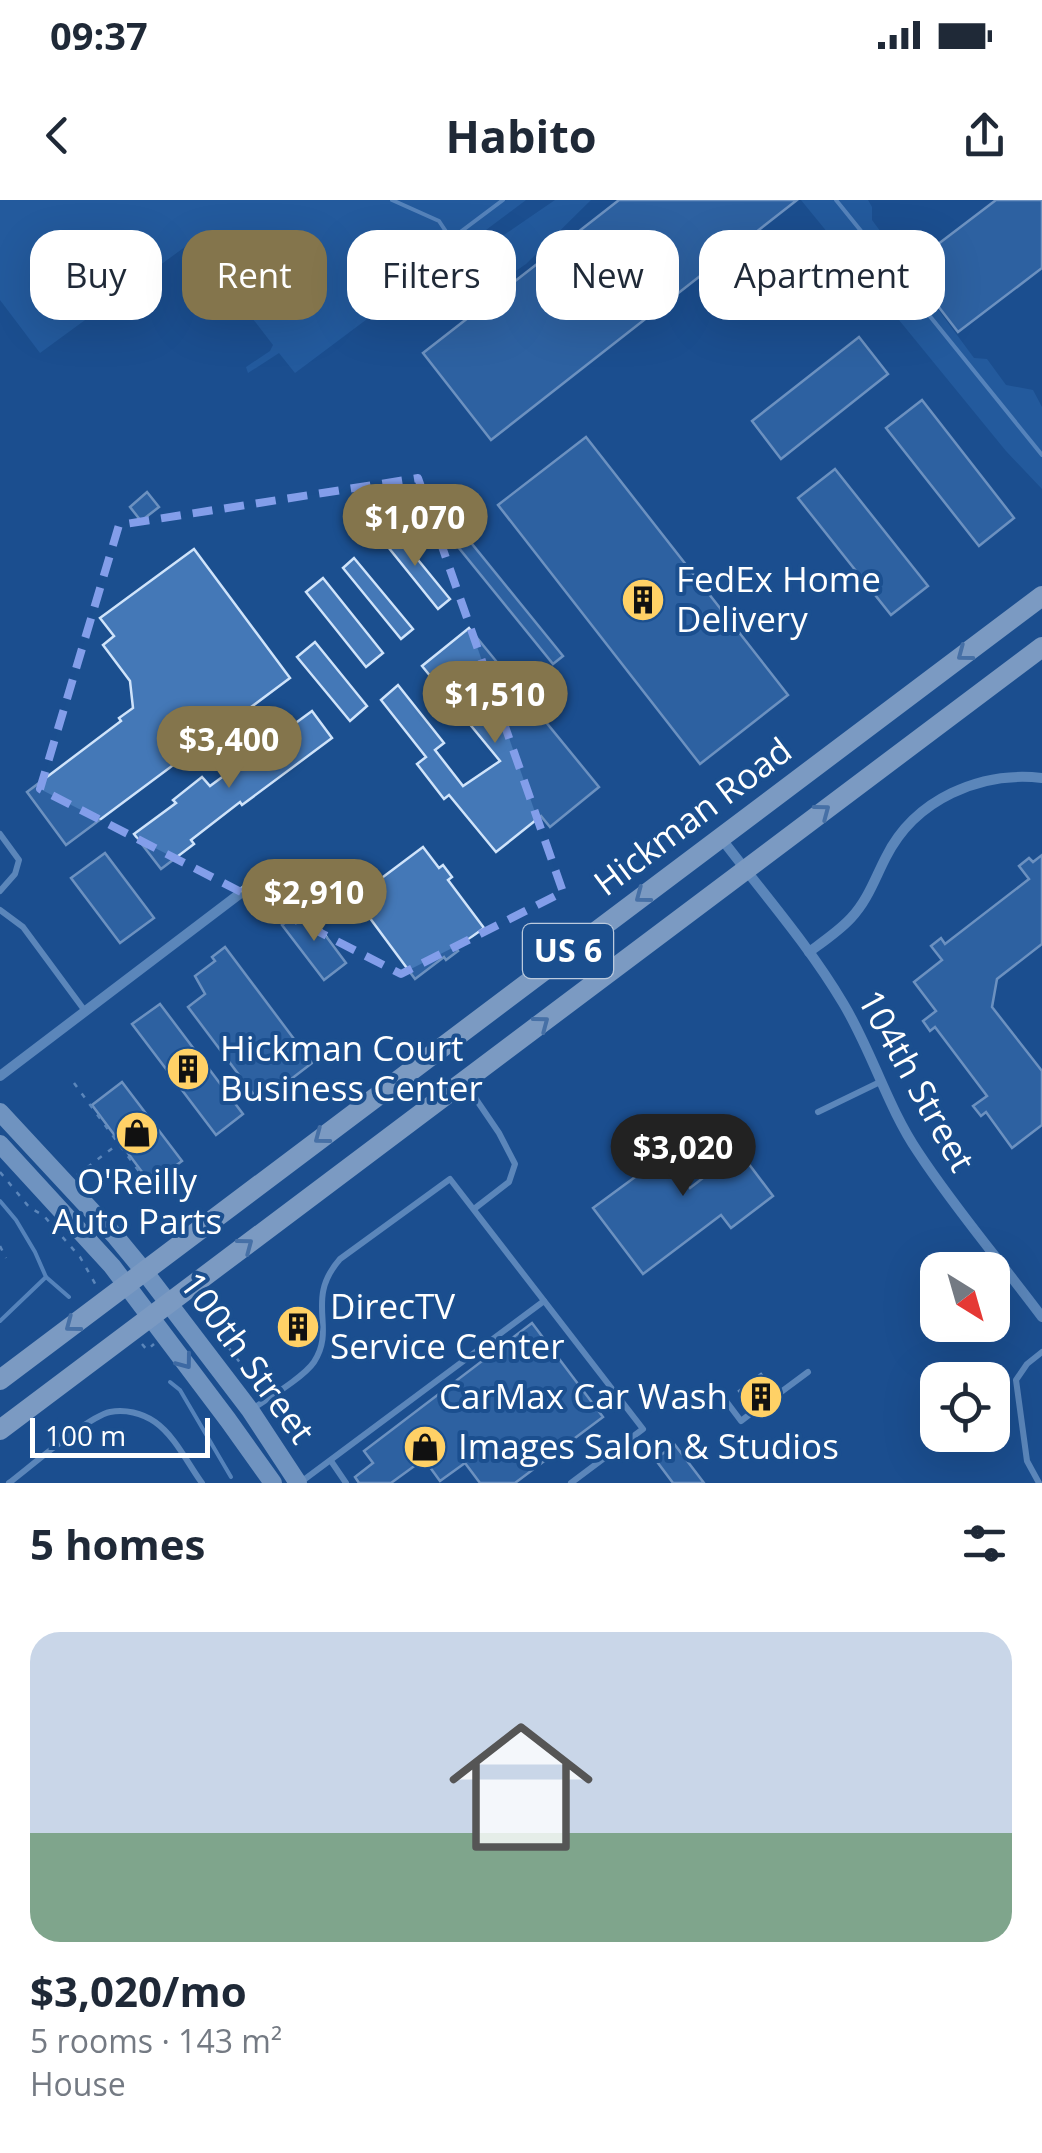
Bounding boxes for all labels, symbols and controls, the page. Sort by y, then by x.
text: 09:37 [50,9,148,61]
text: Habito [445,105,597,166]
icon: back [30,108,85,163]
icon: share [957,108,1012,163]
chip: Buy [30,230,162,320]
chip: Rent [182,230,327,320]
chip: Filters [347,230,516,320]
chip: New [536,230,679,320]
chip: Apartment [699,230,945,320]
pin: $1,070 [334,484,496,569]
text: $1,070 [365,495,465,538]
place label: FedEx Home Delivery [676,555,881,642]
building icon: FedEx Home Delivery [620,577,666,623]
one-way arrow [957,643,975,660]
pin: $1,510 [414,661,576,746]
text: $1,510 [445,672,545,715]
pin: $3,400 [148,706,310,791]
text: $3,400 [179,717,279,760]
street label: Hickman Road [584,726,800,906]
one-way arrow [812,806,830,823]
pin: $2,910 [233,859,395,944]
text: $2,910 [264,870,364,913]
one-way arrow [635,884,653,901]
road number: US 6 [523,924,613,978]
street label: 104th Street [848,981,987,1179]
one-way arrow [531,1018,549,1035]
place label: Hickman Court Business Center [220,1024,483,1111]
building icon: Hickman Court Business Center [165,1046,211,1092]
shop icon: O'Reilly Auto Parts [114,1110,160,1156]
pin: $3,020 [602,1114,764,1199]
text: $3,020 [633,1125,733,1168]
one-way arrow [314,1126,332,1143]
place label: O'Reilly Auto Parts [52,1157,222,1244]
one-way arrow [235,1240,253,1257]
north arrow [920,1252,1010,1342]
map controls [920,1252,1010,1452]
street label: 100th Street [170,1262,326,1452]
place label: DirecTV Service Center [330,1282,565,1369]
building icon: DirecTV Service Center [275,1304,321,1350]
one-way arrow [65,1313,83,1330]
one-way arrow [173,1351,190,1369]
button: locate [920,1362,1010,1452]
place label: CarMax Car Wash [439,1372,728,1419]
building icon: CarMax Car Wash [738,1374,784,1420]
scale bar [30,1413,210,1458]
text: 100 m [45,1416,126,1454]
place label: Images Salon & Studios [458,1422,839,1469]
shop icon: Images Salon & Studios [402,1424,448,1470]
text: 5 homes [30,1515,205,1572]
icon: filters [957,1516,1012,1571]
icon: home [431,1697,611,1877]
text: $3,020/mo [30,1962,247,2019]
text: 5 rooms · 143 m² [30,2019,282,2062]
text: House [30,2062,126,2105]

